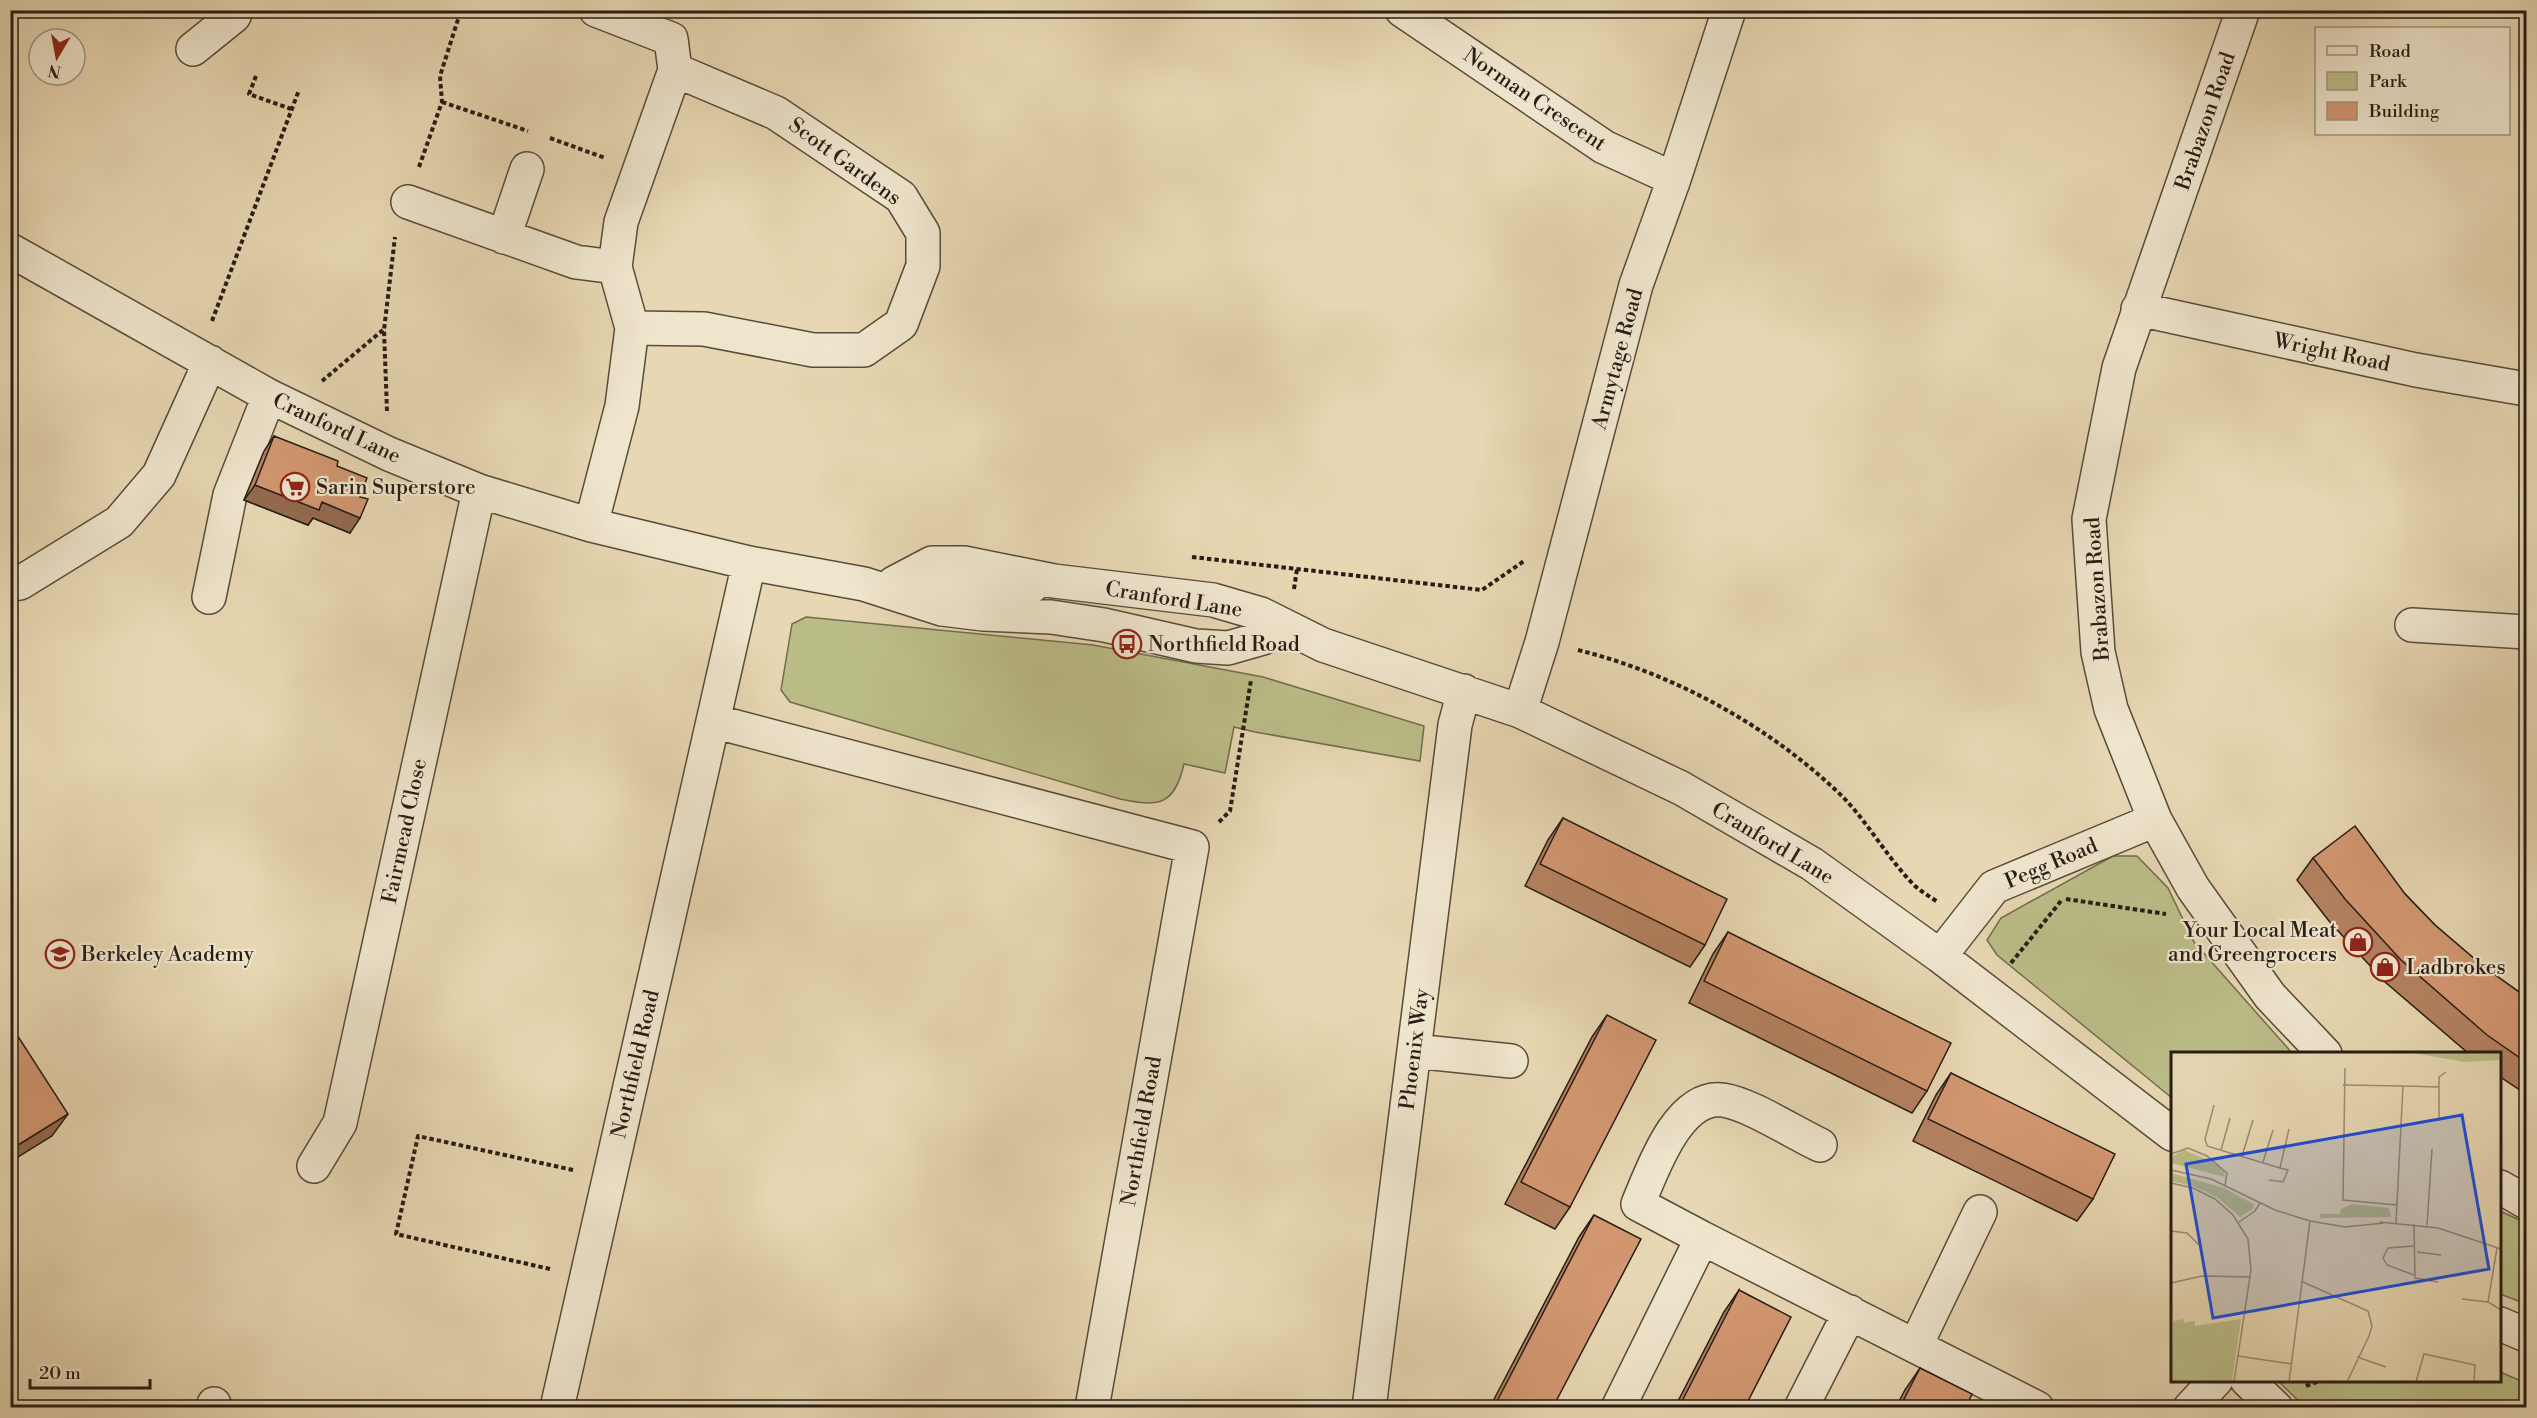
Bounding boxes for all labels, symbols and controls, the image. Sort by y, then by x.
north arrow [27,27,87,87]
legend [2315,27,2510,135]
text: Road [2369,40,2412,63]
street label: Norman Crescent [1458,42,1611,158]
street label: Brabazon Road [2170,49,2242,195]
text: N [46,60,63,82]
text: Park [2369,70,2408,93]
text: Building [2368,100,2440,123]
street label: Scott Gardens [783,112,906,211]
street label: Armytage Road [1586,286,1649,434]
street label: Wright Road [2270,328,2393,378]
street label: Cranford Lane [268,388,405,470]
supermarket icon: Sarin Superstore [279,471,311,503]
place label: Sarin Superstore [316,475,476,501]
street label: Brabazon Road [2080,516,2116,663]
street label: Cranford Lane [1103,576,1244,624]
bus stop icon: Northfield Road [1111,628,1143,660]
place label: Northfield Road [1148,632,1300,658]
street label: Fairmead Close [377,756,433,906]
street label: Cranford Lane [1706,797,1838,891]
street label: Pegg Road [2001,833,2102,895]
place label: Your Local Meat and Greengrocers [2168,918,2338,968]
shop icon: Your Local Meat and Greengrocers [2342,926,2374,958]
school or university icon: Berkeley Academy [44,938,76,970]
place label: Berkeley Academy [80,942,255,968]
shop icon: Ladbrokes [2369,951,2401,983]
place label: Ladbrokes [2406,955,2506,981]
street label: Phoenix Way [1395,986,1435,1111]
street label: Northfield Road [606,987,666,1141]
inset map [2171,1052,2501,1382]
street label: Northfield Road [1116,1054,1168,1208]
scale bar [30,1352,150,1390]
text: 20 m [39,1362,81,1385]

